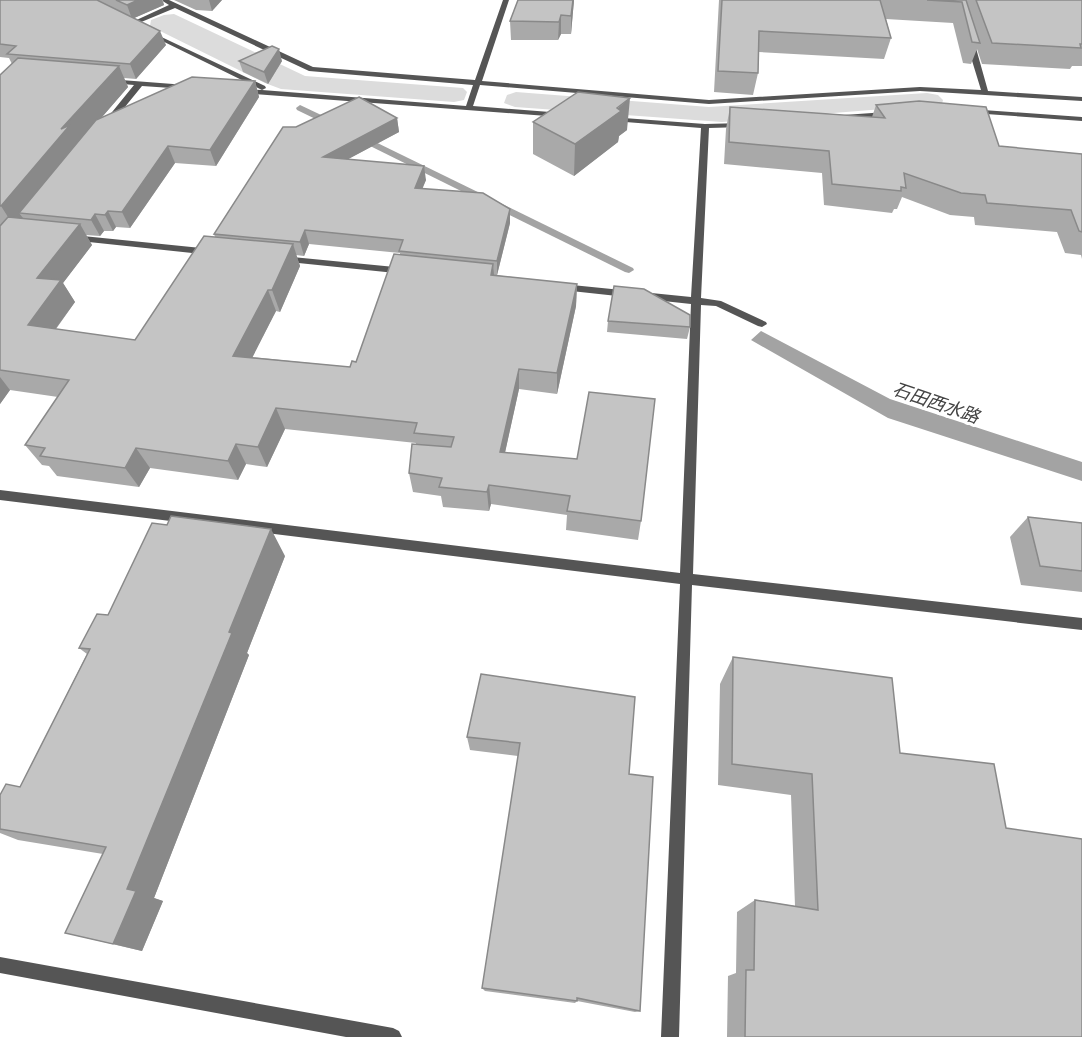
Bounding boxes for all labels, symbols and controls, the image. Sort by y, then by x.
water label: 石田西水路 [890,378,984,429]

